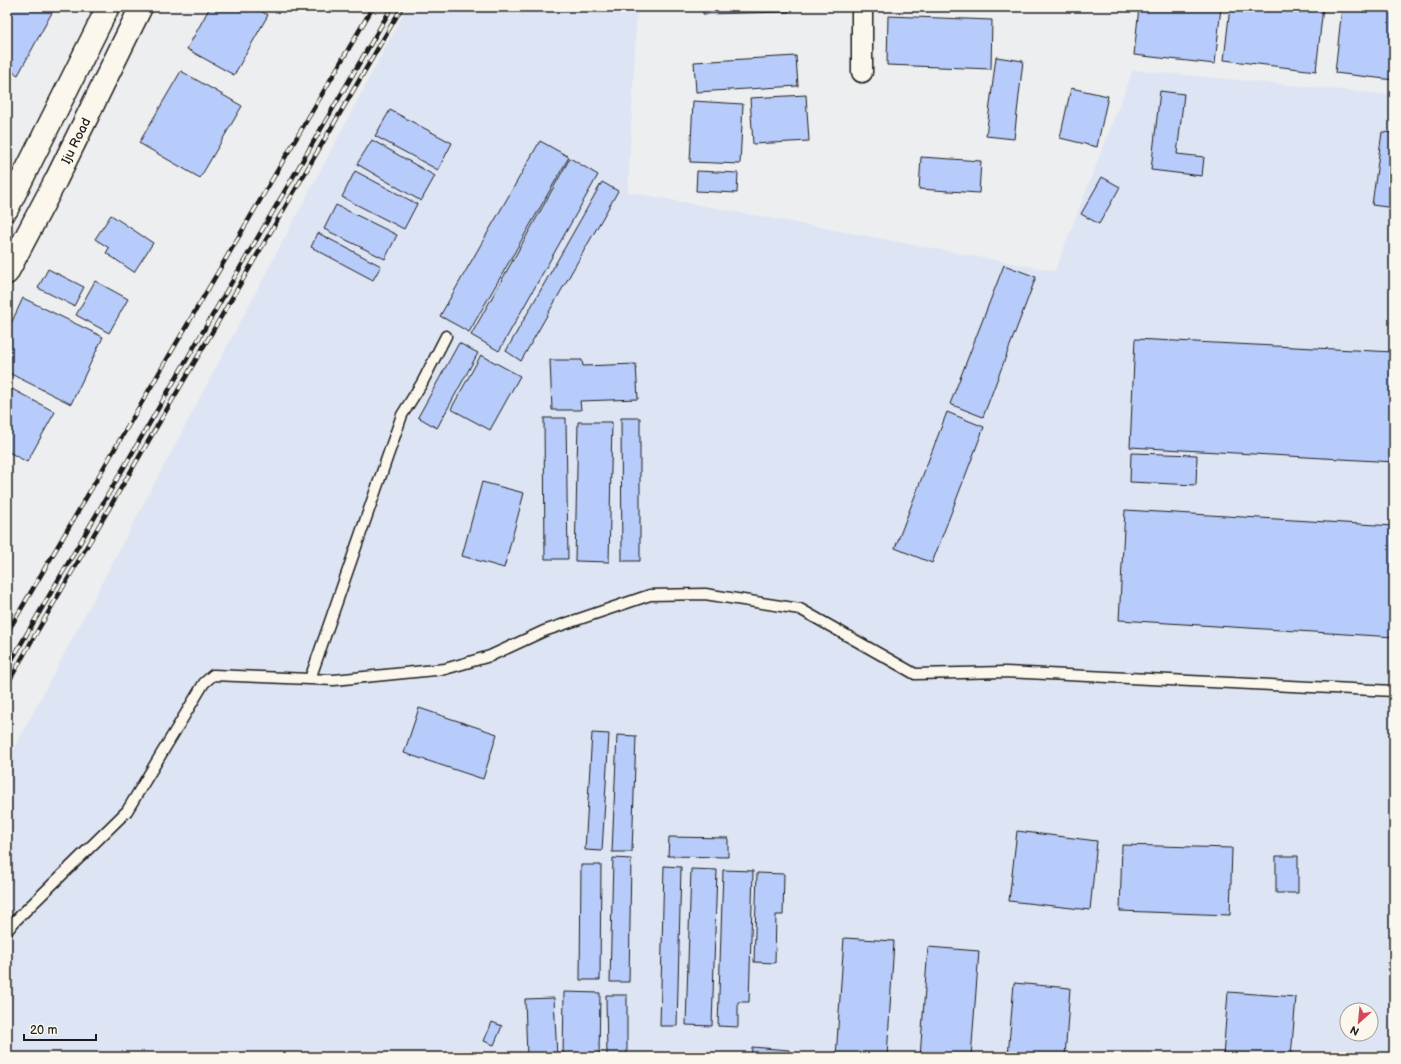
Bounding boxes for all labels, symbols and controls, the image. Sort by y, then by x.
street label: Iju Road [58,115,94,167]
north arrow [1339,1002,1379,1042]
scale bar [24,1016,96,1042]
text: 20 m [30,1023,57,1038]
text: N [1348,1023,1361,1038]

